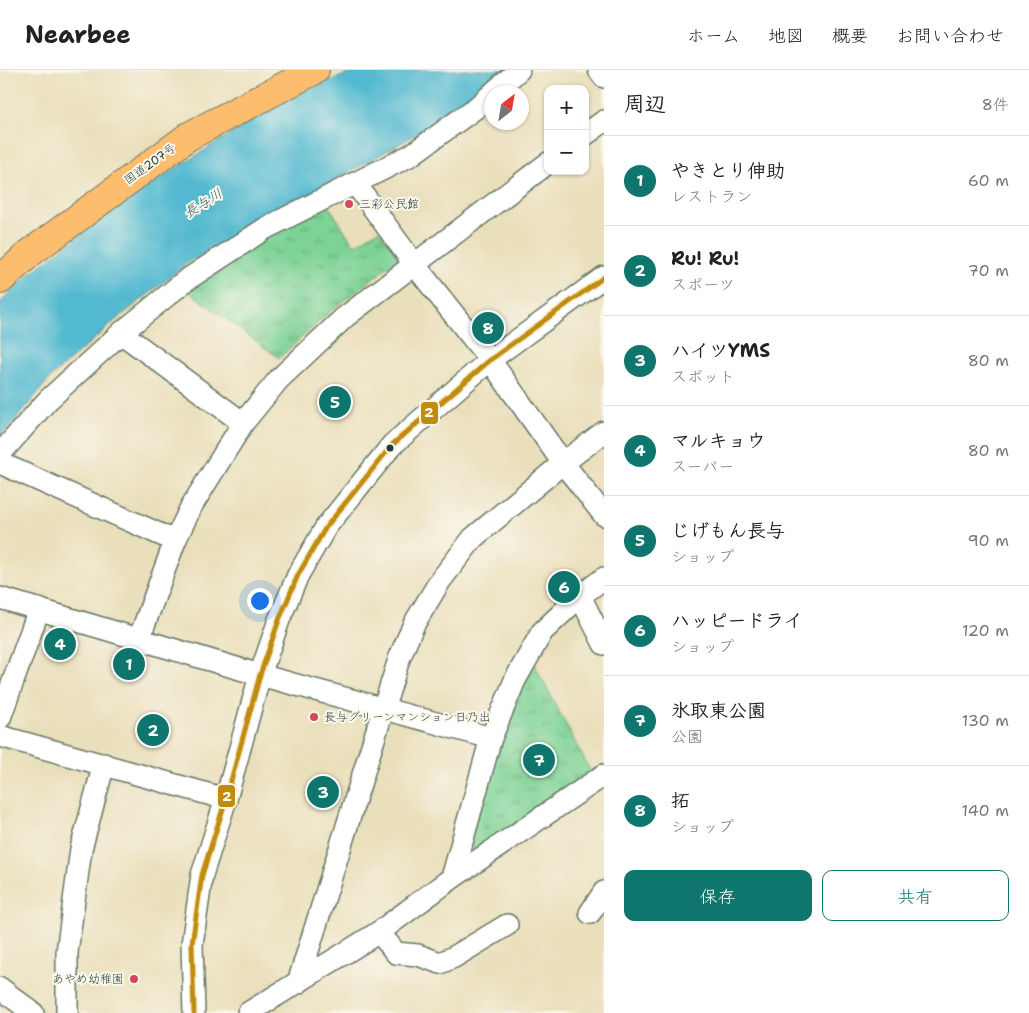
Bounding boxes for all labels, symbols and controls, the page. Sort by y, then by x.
text: Nearbee [25,19,131,51]
text: ホーム [687,24,740,48]
text: 地図 [768,24,804,48]
text: 概要 [832,24,868,48]
text: お問い合わせ [896,24,1004,48]
north arrow [484,85,529,130]
map controls [544,85,589,175]
button: + [544,85,589,130]
text: 周辺 [624,90,666,118]
text: 8件 [982,94,1009,115]
button: − [544,130,589,175]
street label: 国道207号 [121,140,179,188]
text: やきとり伸助 [671,158,785,183]
text: 1 [636,170,644,191]
text: 60 m [968,170,1009,191]
water label: 長与川 [180,184,226,222]
text: レストラン [671,186,752,207]
place label: 三彩公民館 [359,196,419,212]
marker: 三彩公民館 [343,198,355,210]
text: Ru! Ru! [671,246,739,271]
text: 2 [634,260,646,281]
text: 70 m [968,260,1009,281]
text: スポーツ [671,274,735,295]
pin: 8 [472,309,504,347]
text: ハイツYMS [671,338,770,363]
text: 3 [634,350,646,371]
text: 80 m [968,350,1009,371]
text: スポット [671,366,735,387]
pin: 5 [319,383,351,421]
line badge: 2 [420,401,439,425]
text: 2 [424,403,434,421]
text: マルキョウ [671,428,766,453]
text: 4 [634,440,646,461]
text: 80 m [968,440,1009,461]
unlabelled marker [385,443,395,453]
text: スーパー [671,456,734,477]
text: じげもん長与 [671,518,785,543]
text: 5 [635,530,645,551]
text: 90 m [968,530,1009,551]
text: ショップ [671,546,734,567]
pin: 6 [548,568,580,606]
your location [247,588,273,614]
text: ハッピードライ [671,608,803,633]
text: 6 [634,620,646,641]
text: 120 m [962,620,1009,641]
pin: 4 [44,625,76,663]
text: ショップ [671,636,734,657]
pin: 1 [113,645,145,683]
text: 氷取東公園 [671,698,766,723]
place label: 長与グリーンマンション日乃出 [324,709,491,725]
text: 7 [634,710,646,731]
text: 130 m [962,710,1009,731]
pin: 2 [137,711,169,749]
marker: 長与グリーンマンション日乃出 [308,711,320,723]
text: 公園 [671,726,703,747]
pin: 7 [523,741,555,779]
pin: 3 [307,773,339,811]
line badge: 2 [217,784,236,808]
text: 2 [222,787,232,805]
text: 拓 [671,788,690,813]
text: 8 [634,800,646,821]
text: 140 m [962,800,1009,821]
text: ショップ [671,816,734,837]
button: 保存 [624,870,812,921]
button: 共有 [822,870,1009,921]
place label: あやめ幼稚園 [52,971,124,987]
marker: あやめ幼稚園 [128,973,140,985]

